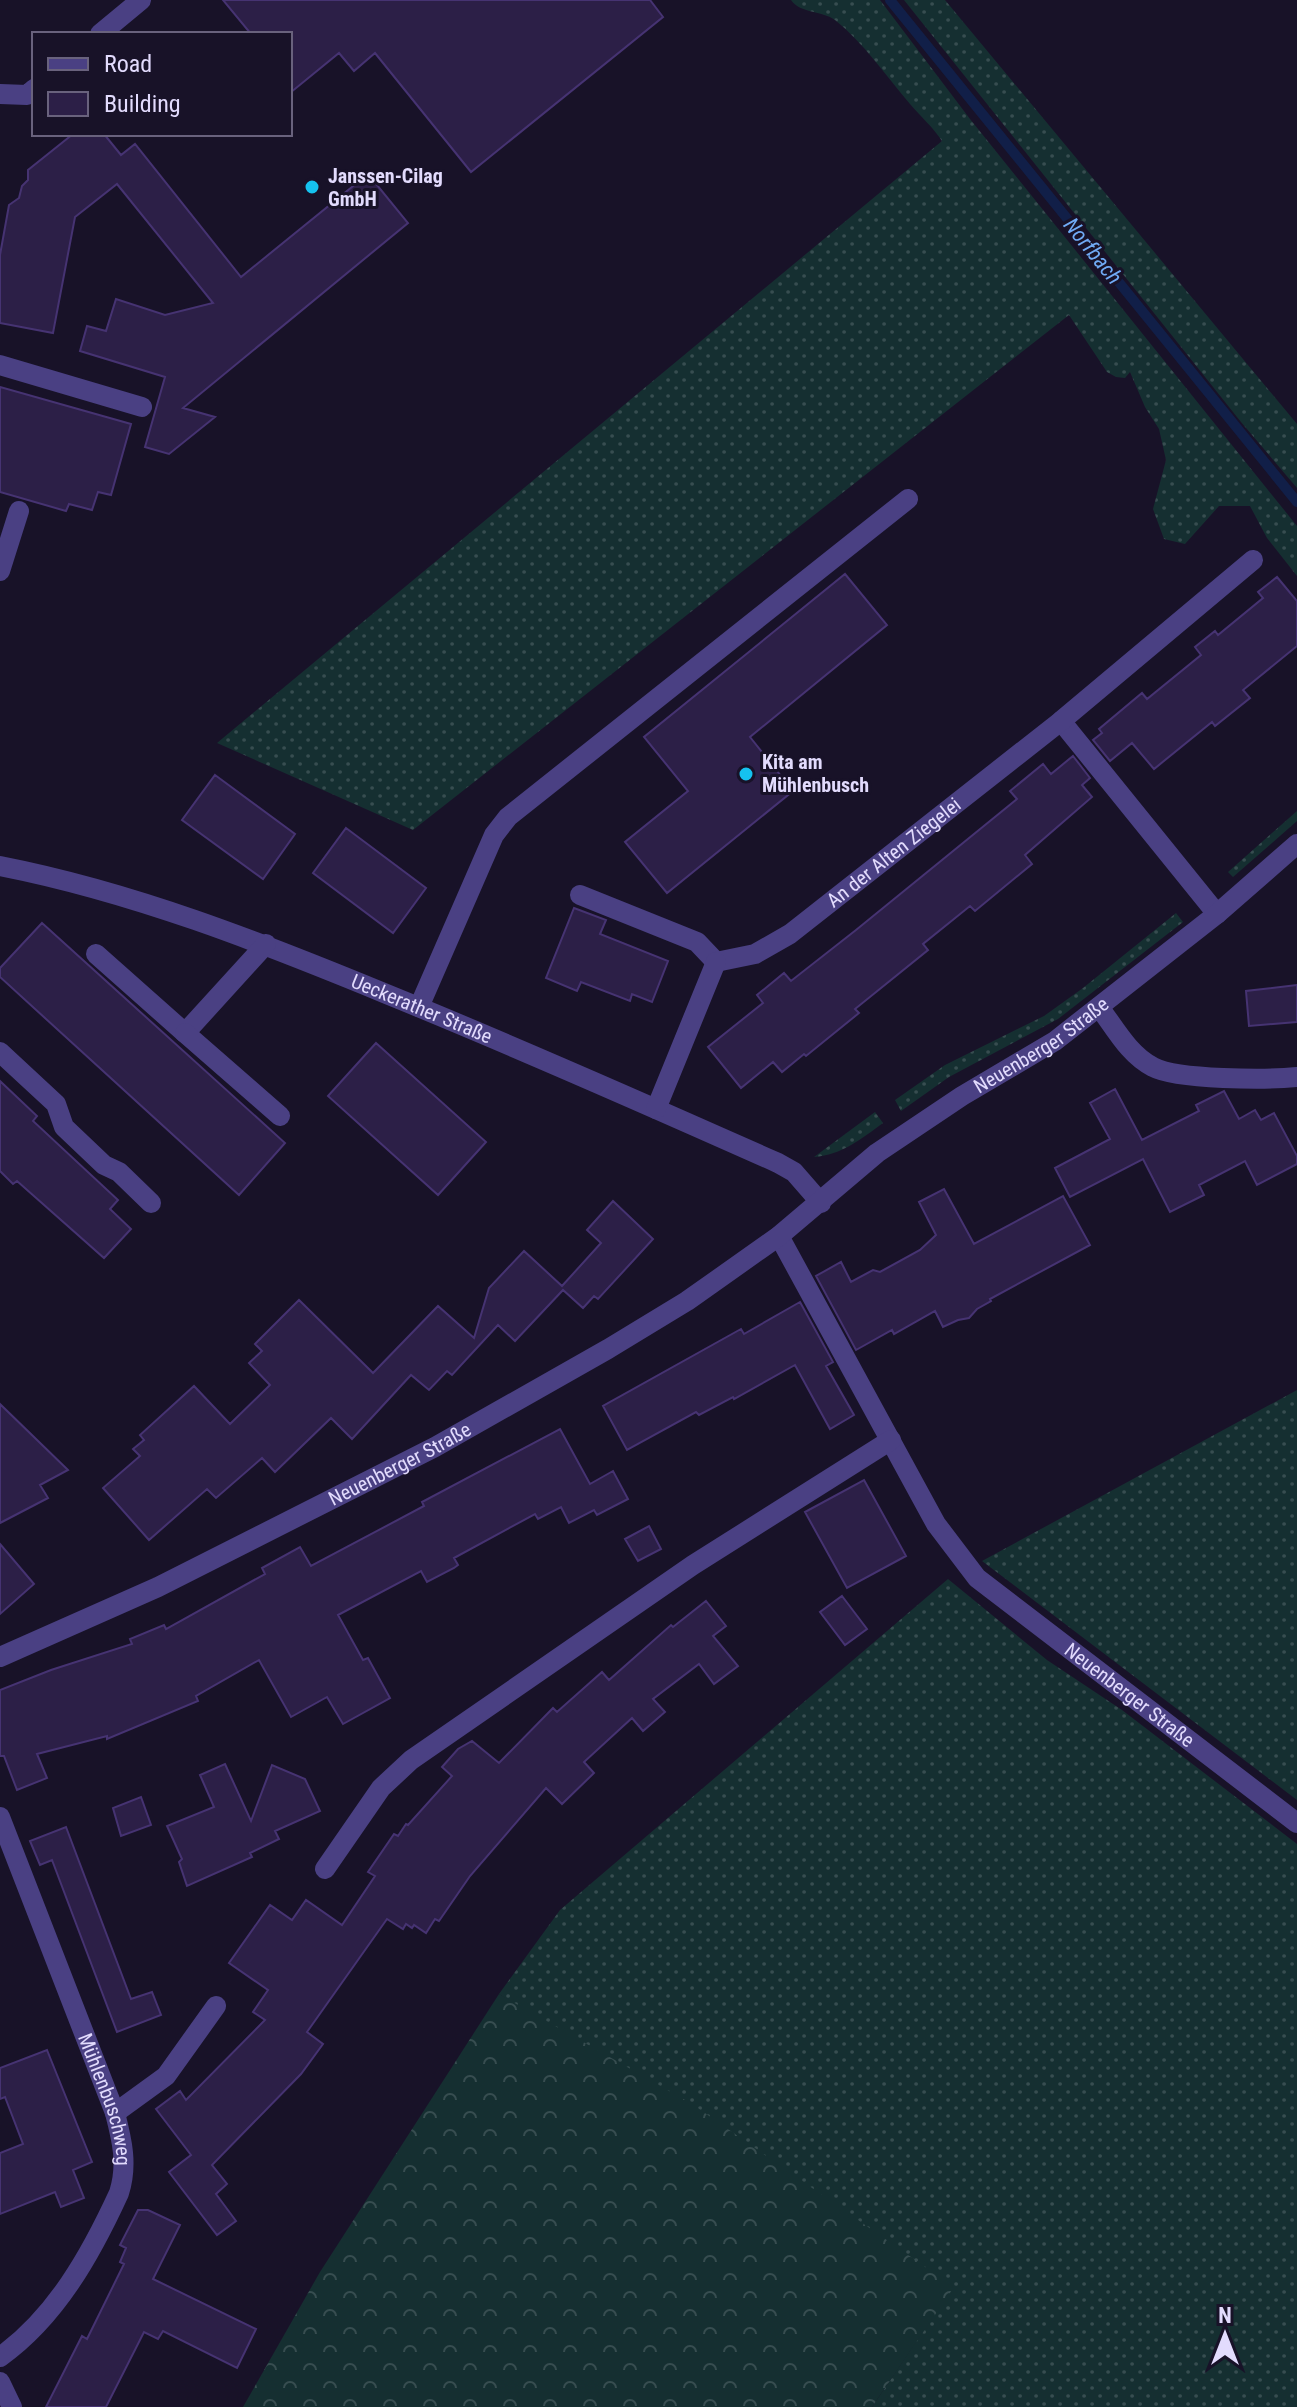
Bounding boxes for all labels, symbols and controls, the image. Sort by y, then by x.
legend [32,32,292,136]
text: Road [104,50,152,78]
text: Building [104,90,181,118]
place label: Janssen-Cilag GmbH [328,164,443,211]
marker: Janssen-Cilag GmbH [303,178,321,196]
water label: Norfbach [1059,213,1127,289]
place label: Kita am Mühlenbusch [762,750,869,797]
marker: Kita am Mühlenbusch [737,765,755,783]
street label: An der Alten Ziegelei [822,792,965,913]
street label: Ueckerather Straße [348,969,496,1049]
street label: Neuenberger Straße [969,992,1113,1098]
street label: Neuenberger Straße [325,1417,475,1511]
street label: Neuenberger Straße [1060,1638,1199,1752]
street label: Mühlenbuschweg [73,2030,136,2166]
north arrow [1185,2295,1265,2375]
text: N [1218,2303,1232,2328]

